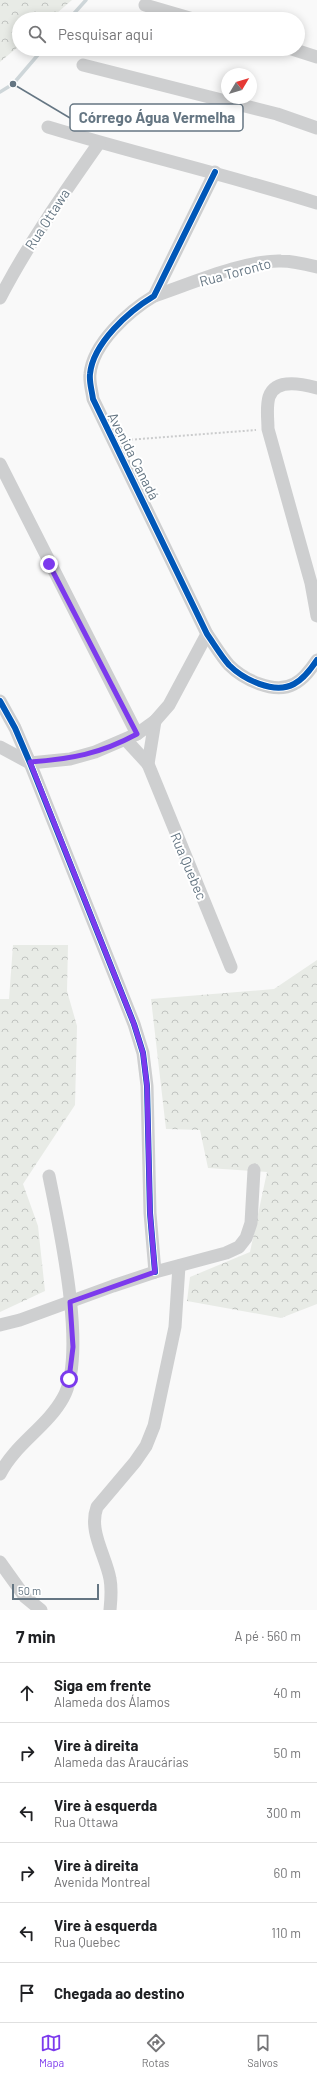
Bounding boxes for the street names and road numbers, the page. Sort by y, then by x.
street label: Rua Ottawa [21,185,73,253]
street label: Rua Toronto [197,254,273,290]
street label: Avenida Canadá [105,409,163,503]
street label: Rua Quebec [167,830,211,902]

